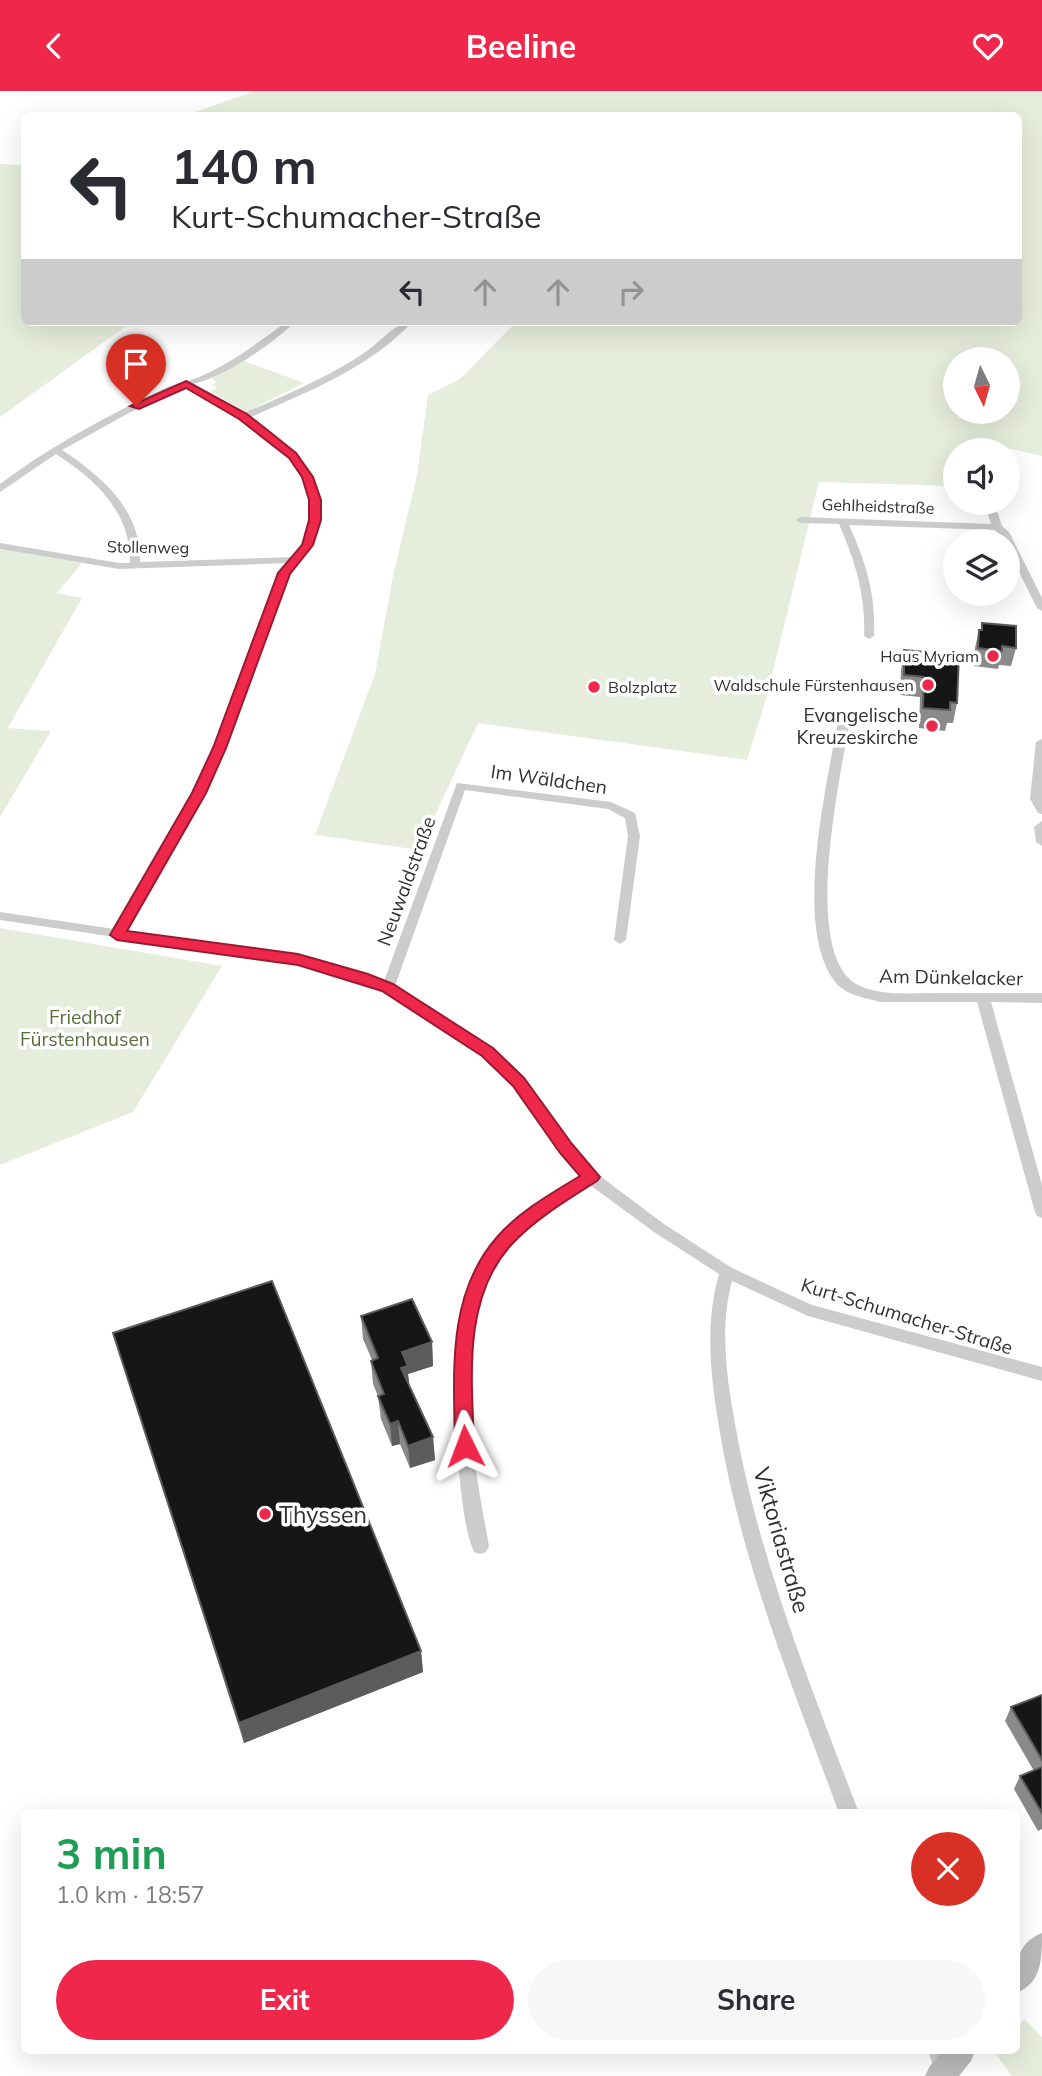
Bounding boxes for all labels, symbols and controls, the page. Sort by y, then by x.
text: Beeline [466,26,576,66]
icon: back [35,27,73,65]
icon: heart [969,27,1007,65]
text: 140 m [171,135,317,196]
icon: left [56,140,147,231]
text: Kurt-Schumacher-Straße [171,196,542,236]
icon: left [393,273,431,311]
icon: ahead [466,273,504,311]
icon: ahead [539,273,577,311]
icon: right [612,273,650,311]
pin [106,334,166,406]
icon: arrive [117,345,155,383]
north arrow [943,347,1020,423]
map controls [943,347,1020,606]
button: sound [943,438,1020,515]
street label: Gehlheidstraße [821,494,935,518]
button: layers [943,529,1020,606]
street label: Stollenweg [107,536,189,558]
place label: Haus Myriam [880,646,979,666]
marker: Haus Myriam [985,648,1001,664]
place label: Waldschule Fürstenhausen [714,675,914,695]
place label: Bolzplatz [608,677,677,697]
marker: Waldschule Fürstenhausen [920,677,936,693]
marker: Bolzplatz [586,679,602,695]
place label: Evangelische Kreuzeskirche [796,703,918,749]
marker: Evangelische Kreuzeskirche [924,718,940,734]
street label: Im Wäldchen [489,759,609,799]
street label: Neuwaldstraße [372,813,440,949]
street label: Am Dünkelacker [879,964,1023,990]
park label: Friedhof Fürstenhausen [20,1005,150,1051]
street label: Kurt-Schumacher-Straße [798,1272,1016,1360]
position arrow [428,1409,502,1483]
street label: Viktoriastraße [747,1464,817,1616]
place label: Thyssen [279,1500,367,1529]
marker: Thyssen [257,1506,273,1522]
text: 3 min [56,1827,167,1880]
button: close [911,1832,985,1906]
text: 1.0 km · 18:57 [56,1880,205,1909]
button: Exit [56,1960,514,2040]
button: Share [528,1960,985,2040]

